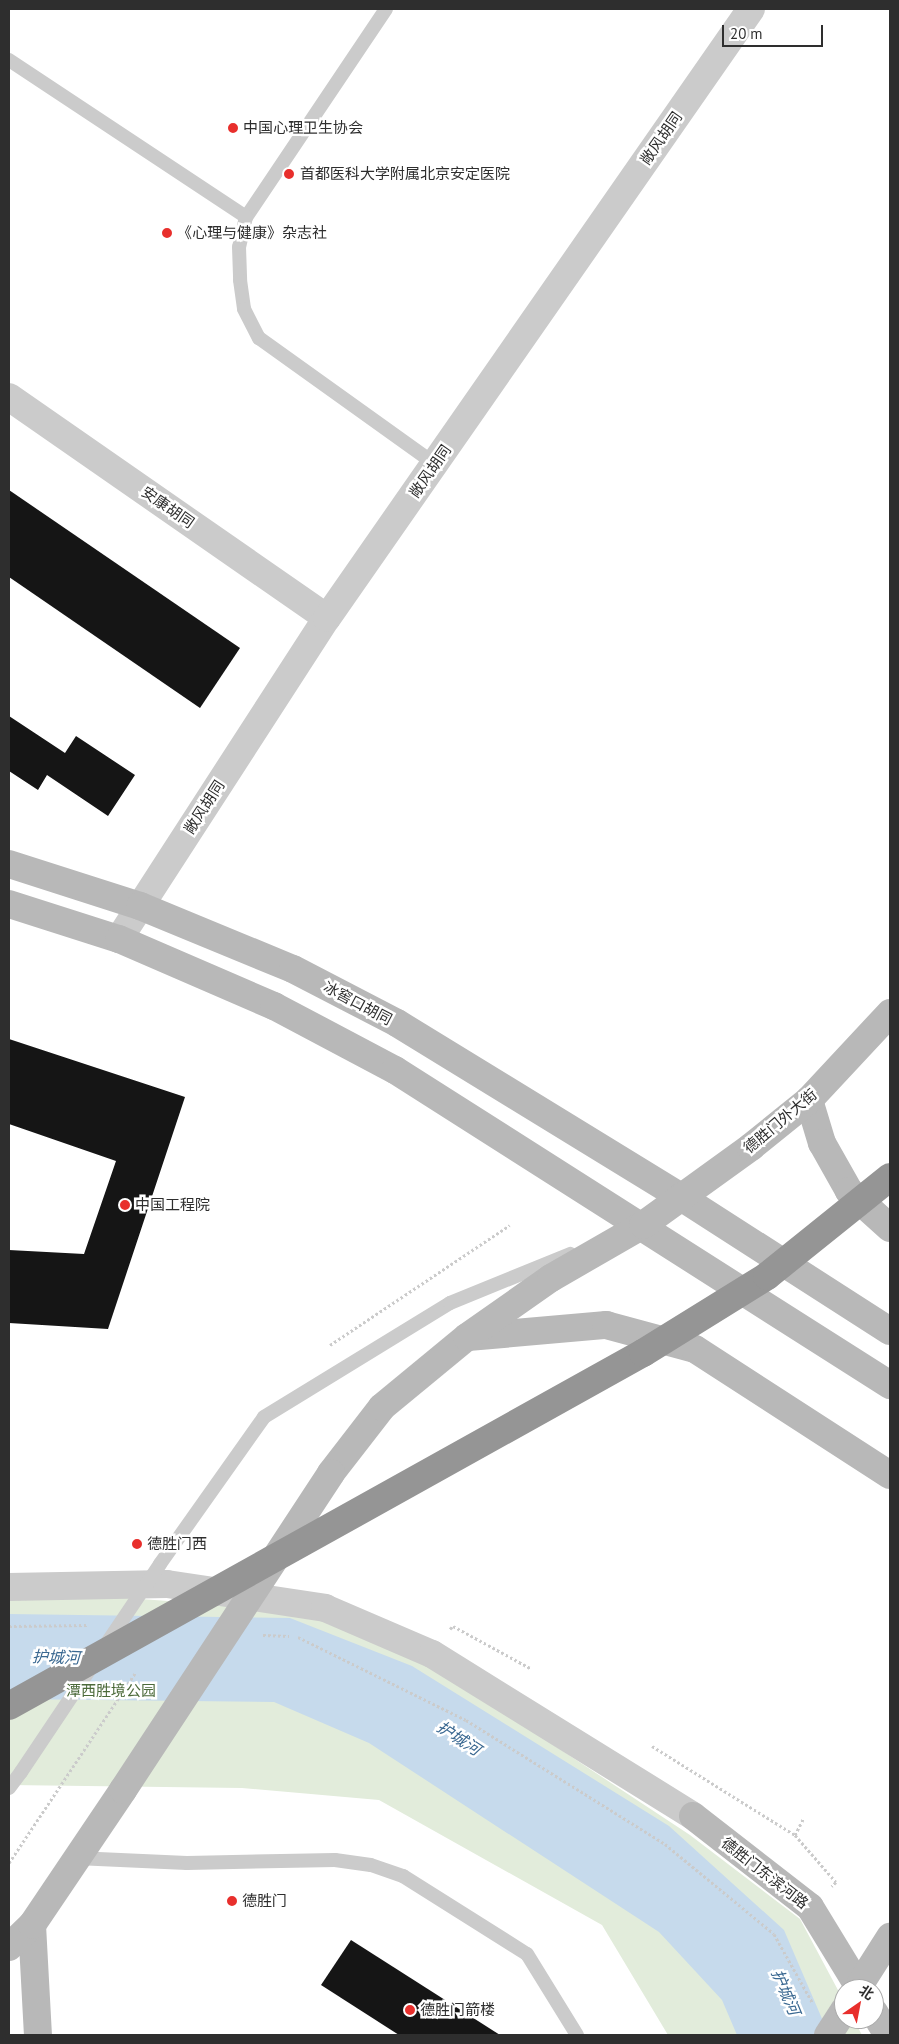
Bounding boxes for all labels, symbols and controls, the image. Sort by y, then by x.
scale bar [724,15,825,47]
text: 20 m [730,24,763,43]
street label: 敞风胡同 [636,108,686,168]
place label: 中国心理卫生协会 [243,119,363,137]
marker: 中国心理卫生协会 [227,122,239,134]
place label: 首都医科大学附属北京安定医院 [300,165,510,183]
marker: 首都医科大学附属北京安定医院 [282,167,296,181]
place label: 《心理与健康》杂志社 [177,224,327,242]
marker: 《心理与健康》杂志社 [161,227,173,239]
street label: 敞风胡同 [405,441,455,501]
street label: 安康胡同 [138,482,198,532]
street label: 敞风胡同 [180,777,228,837]
street label: 冰窖口胡同 [321,977,395,1029]
street label: 德胜门外大街 [740,1085,820,1157]
place label: 中国工程院 [135,1196,210,1214]
marker: 中国工程院 [119,1199,131,1211]
place label: 德胜门西 [147,1535,207,1553]
marker: 德胜门西 [131,1538,143,1550]
water label: 护城河 [32,1647,80,1667]
park label: 潭西胜境公园 [66,1682,156,1700]
water label: 护城河 [434,1717,484,1759]
street label: 德胜门东滨河路 [718,1834,812,1912]
place label: 德胜门 [242,1892,287,1910]
marker: 德胜门 [226,1895,238,1907]
water label: 护城河 [768,1966,804,2018]
north arrow [834,1979,884,2029]
text: 北 [856,1981,877,2004]
place label: 德胜门箭楼 [420,2001,495,2019]
marker: 德胜门箭楼 [404,2004,416,2016]

